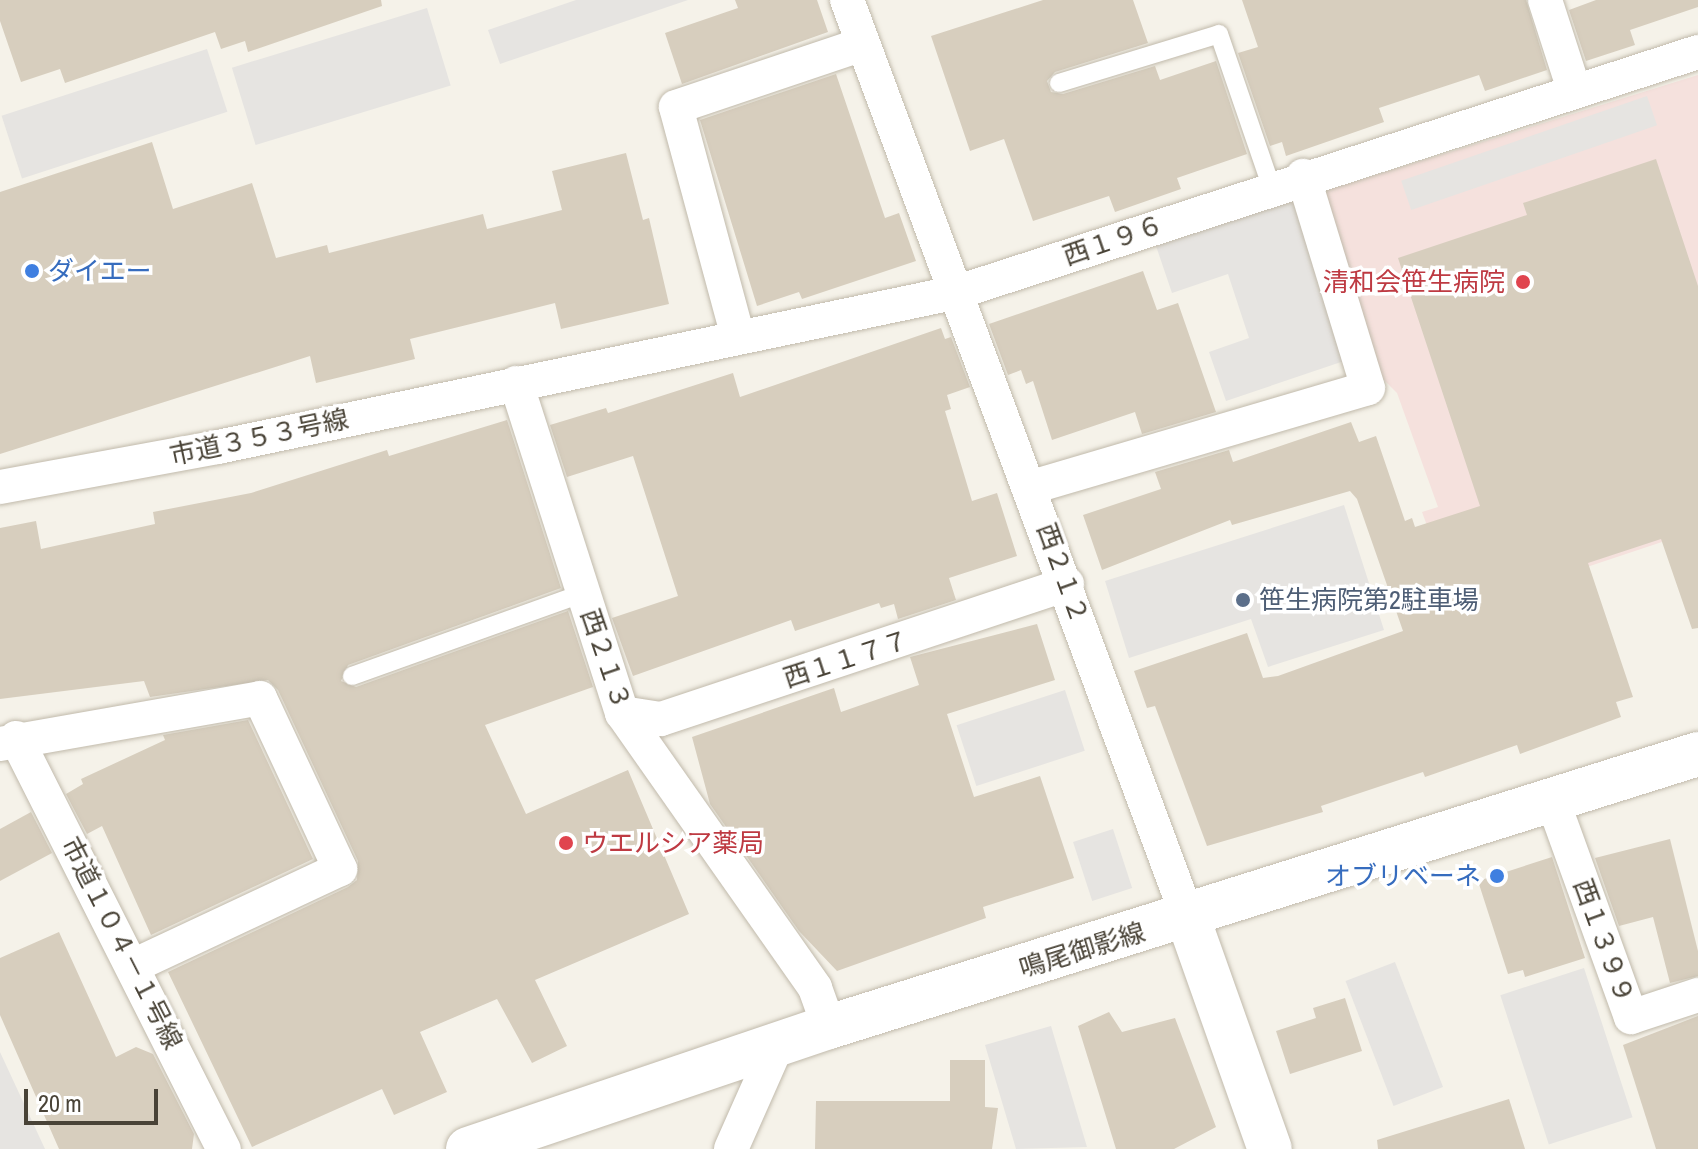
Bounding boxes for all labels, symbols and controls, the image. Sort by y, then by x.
street label: 西１９６ [1059,208,1167,272]
place label: ダイエー [48,255,152,287]
marker: ダイエー [23,262,41,280]
place label: 清和会笹生病院 [1323,266,1505,298]
marker: 清和会笹生病院 [1512,271,1534,293]
street label: 市道３５３号線 [167,403,351,471]
street label: 西２１２ [1031,519,1095,627]
place label: 笹生病院第2駐車場 [1259,584,1479,616]
marker: 笹生病院第2駐車場 [1234,591,1252,609]
street label: 西２１３ [574,605,638,713]
street label: 西１１７７ [779,624,913,694]
place label: ウエルシア薬局 [582,827,764,859]
street label: 市道１０４－１号線 [55,832,189,1054]
marker: ウエルシア薬局 [557,834,575,852]
place label: オブリベーネ [1325,860,1481,892]
marker: オブリベーネ [1488,867,1506,885]
street label: 西１３９９ [1567,875,1641,1007]
street label: 鳴尾御影線 [1015,916,1149,984]
scale bar [28,1073,162,1123]
text: 20 m [38,1087,82,1119]

